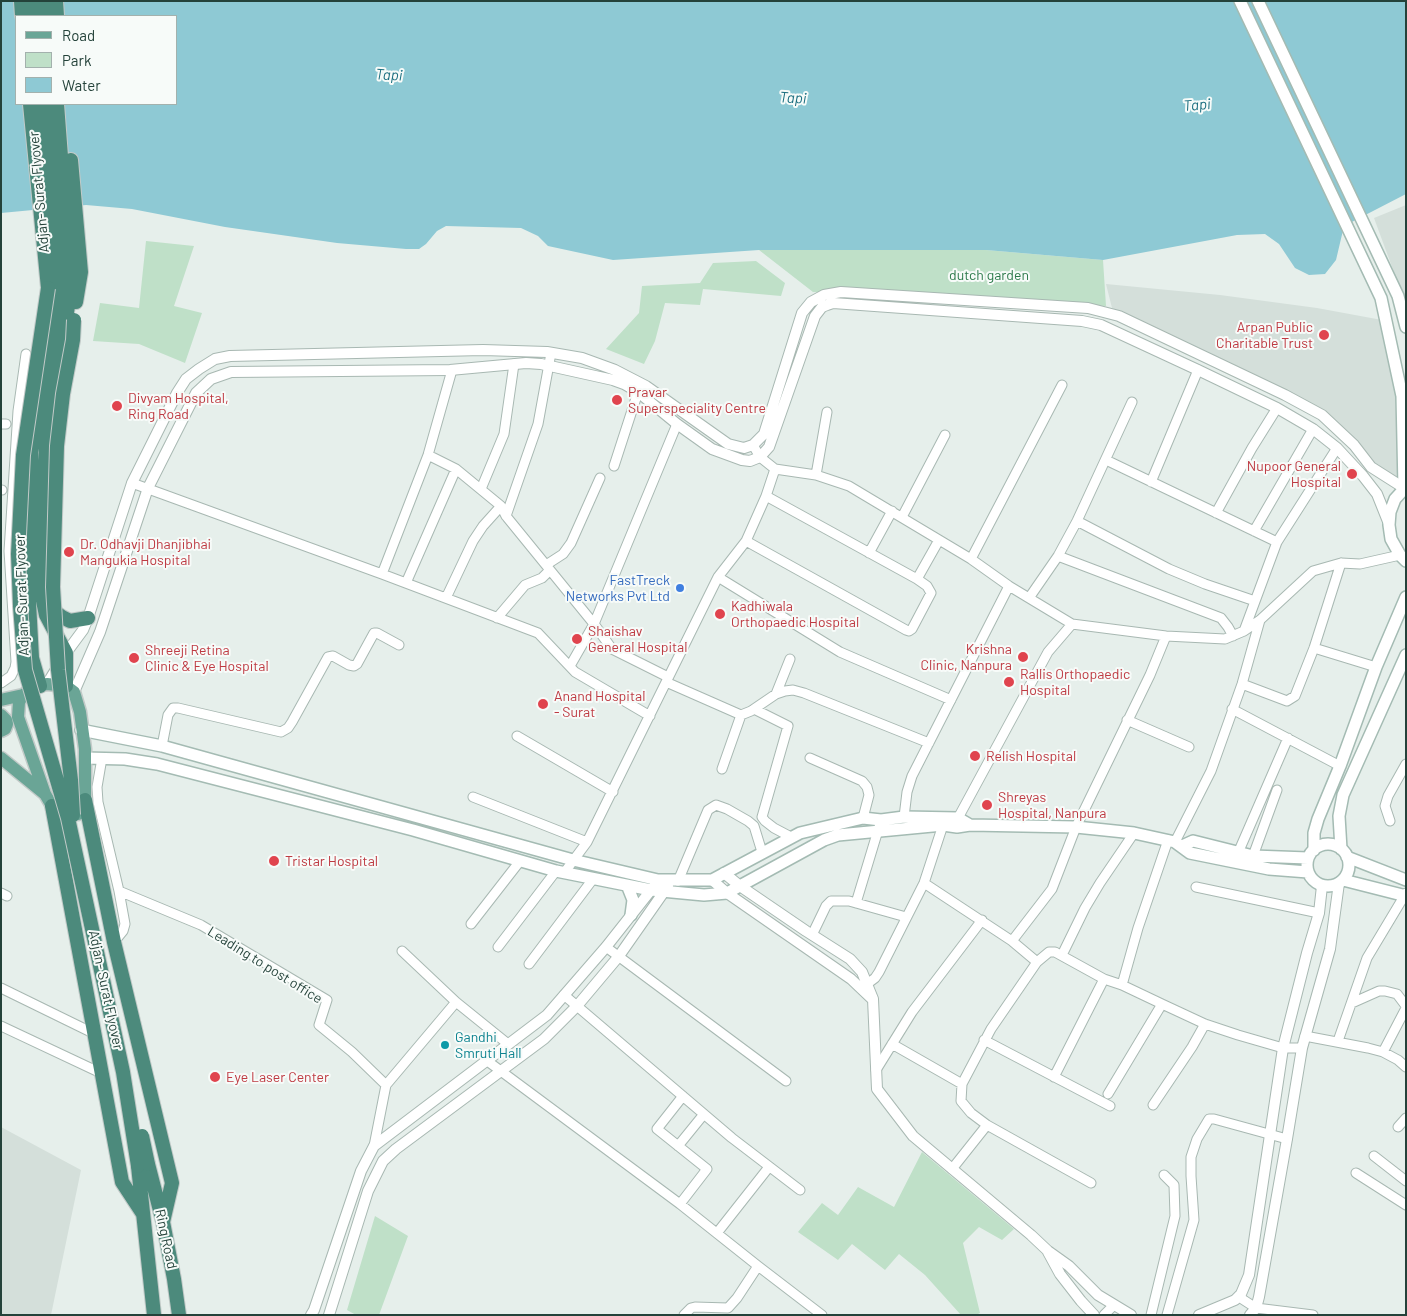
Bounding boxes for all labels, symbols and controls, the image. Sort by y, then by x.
legend [15,15,178,105]
text: Road [62,26,95,44]
text: Park [62,51,91,69]
water label: Tapi [375,65,403,85]
text: Water [62,76,101,94]
water label: Tapi [779,88,807,108]
water label: Tapi [1183,95,1211,115]
street label: Adjan- Surat Flyover [25,131,53,253]
park label: dutch garden [949,267,1029,283]
place label: Arpan Public Charitable Trust [1216,319,1313,352]
marker: Arpan Public Charitable Trust [1317,328,1331,342]
place label: Pravar Superspeciality Centre [628,384,766,417]
place label: Divyam Hospital, Ring Road [128,390,229,422]
marker: Pravar Superspeciality Centre [610,393,624,407]
marker: Divyam Hospital, Ring Road [110,399,124,413]
place label: Nupoor General Hospital [1247,458,1341,491]
marker: Nupoor General Hospital [1345,467,1359,481]
street label: Adjan- Surat Flyover [11,534,33,656]
place label: Dr. Odhavji Dhanjibhai Mangukia Hospital [80,536,211,568]
marker: Dr. Odhavji Dhanjibhai Mangukia Hospital [62,545,76,559]
place label: FastTreck Networks Pvt Ltd [566,572,670,604]
marker: FastTreck Networks Pvt Ltd [674,582,686,594]
place label: Kadhiwala Orthopaedic Hospital [731,598,859,630]
marker: Kadhiwala Orthopaedic Hospital [713,607,727,621]
place label: Shaishav General Hospital [588,623,687,656]
marker: Shaishav General Hospital [570,632,584,646]
place label: Krishna Clinic, Nanpura [921,641,1012,674]
place label: Shreeji Retina Clinic & Eye Hospital [145,642,269,674]
marker: Krishna Clinic, Nanpura [1016,650,1030,664]
marker: Shreeji Retina Clinic & Eye Hospital [127,651,141,665]
place label: Rallis Orthopaedic Hospital [1020,666,1130,699]
marker: Rallis Orthopaedic Hospital [1002,675,1016,689]
place label: Anand Hospital - Surat [554,688,645,720]
marker: Anand Hospital - Surat [536,697,550,711]
place label: Relish Hospital [986,748,1076,764]
marker: Relish Hospital [968,749,982,763]
place label: Shreyas Hospital, Nanpura [998,789,1106,822]
marker: Shreyas Hospital, Nanpura [980,798,994,812]
place label: Tristar Hospital [285,853,378,869]
marker: Tristar Hospital [267,854,281,868]
street label: Leading to post office [205,923,325,1007]
street label: Adjan- Surat Flyover [85,929,127,1051]
place label: Gandhi Smruti Hall [455,1029,522,1062]
marker: Gandhi Smruti Hall [439,1039,451,1051]
place label: Eye Laser Center [226,1069,329,1085]
marker: Eye Laser Center [208,1070,222,1084]
street label: Ring Road [151,1207,181,1271]

